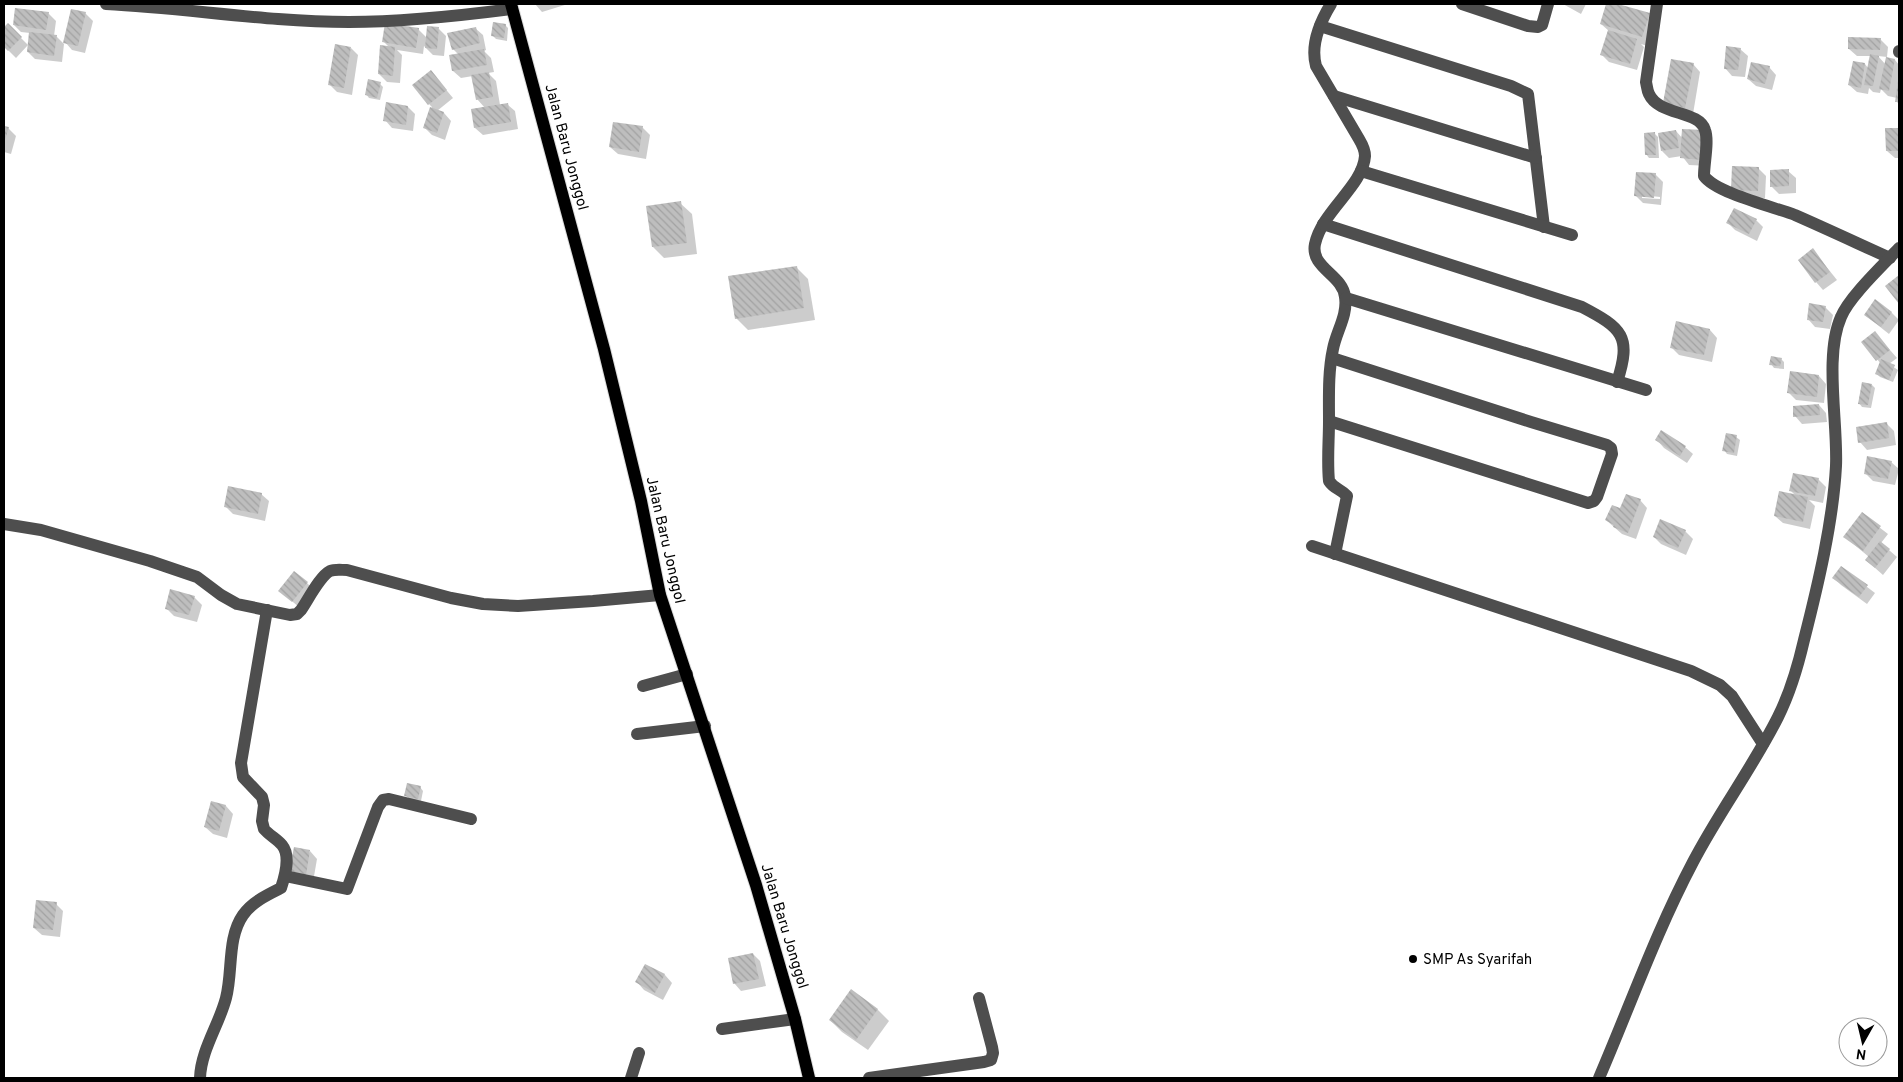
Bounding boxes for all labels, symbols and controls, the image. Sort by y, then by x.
street label: Jalan Baru Jonggol [540,82,592,213]
street label: Jalan Baru Jonggol [641,475,688,606]
street label: Jalan Baru Jonggol [755,862,812,991]
place label: SMP As Syarifah [1423,951,1532,970]
marker: SMP As Syarifah [1407,953,1419,965]
north arrow [1838,1017,1888,1067]
text: N [1855,1044,1868,1063]

